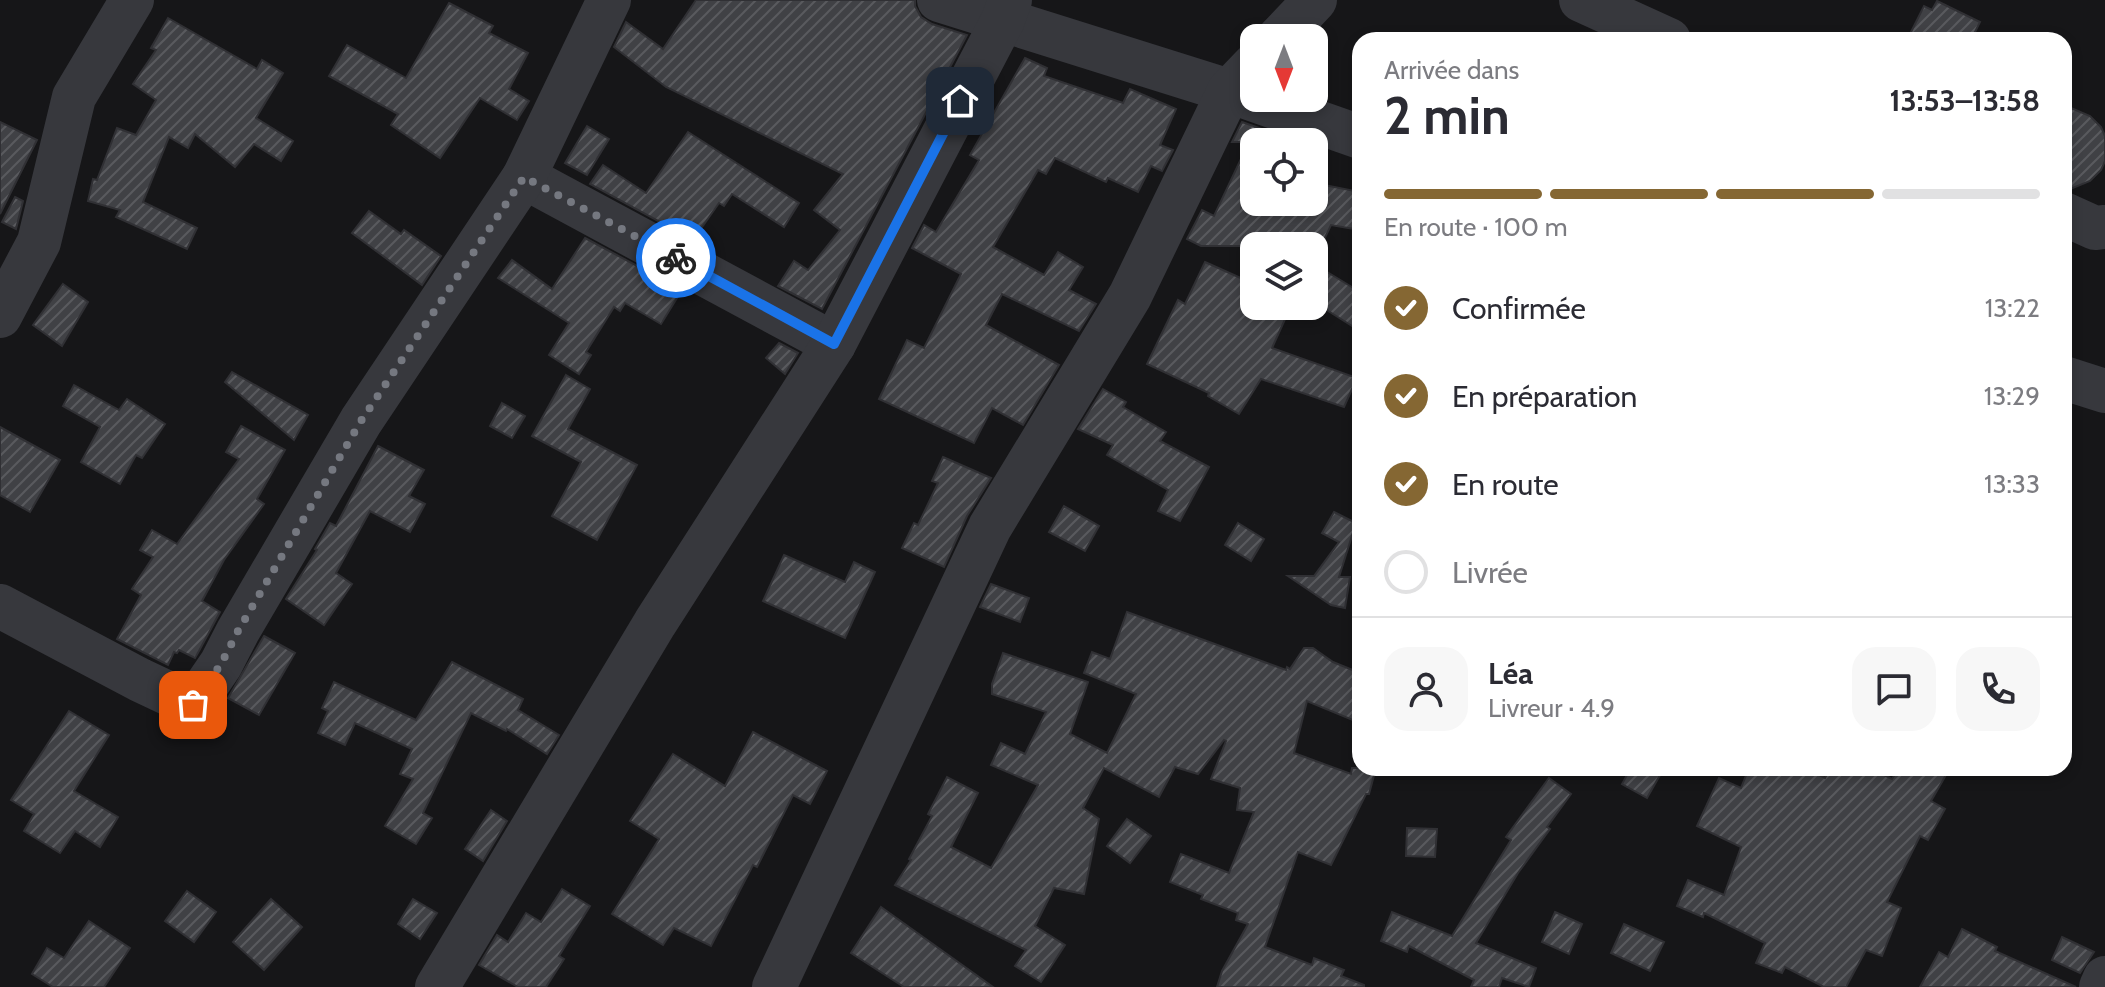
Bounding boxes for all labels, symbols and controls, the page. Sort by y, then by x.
north arrow [1240,24,1328,112]
map controls [1240,24,1328,320]
text: Arrivée dans [1384,54,1519,86]
pin [926,67,994,135]
icon: home [938,79,982,123]
text: 13:53–13:58 [1889,82,2040,119]
text: 2 min [1384,84,1510,147]
button: locate [1240,128,1328,216]
text: En route · 100 m [1384,211,1568,243]
courier [636,218,716,298]
button: layers [1240,232,1328,320]
icon: bike [654,236,698,280]
icon: check [1384,286,1428,330]
text: Confirmée [1452,290,1586,327]
text: 13:22 [1985,292,2040,324]
icon: check [1384,374,1428,418]
text: En préparation [1452,378,1637,415]
text: 13:29 [1984,380,2040,412]
icon: check [1384,462,1428,506]
text: En route [1452,466,1559,503]
text: 13:33 [1984,468,2040,500]
text: Livrée [1452,554,1528,591]
button: person [1384,647,1468,731]
button: chat [1852,647,1936,731]
button: phone [1956,647,2040,731]
text: Léa [1488,655,1533,692]
pin [159,671,227,739]
icon: bag [171,683,215,727]
text: Livreur · 4.9 [1488,692,1615,724]

